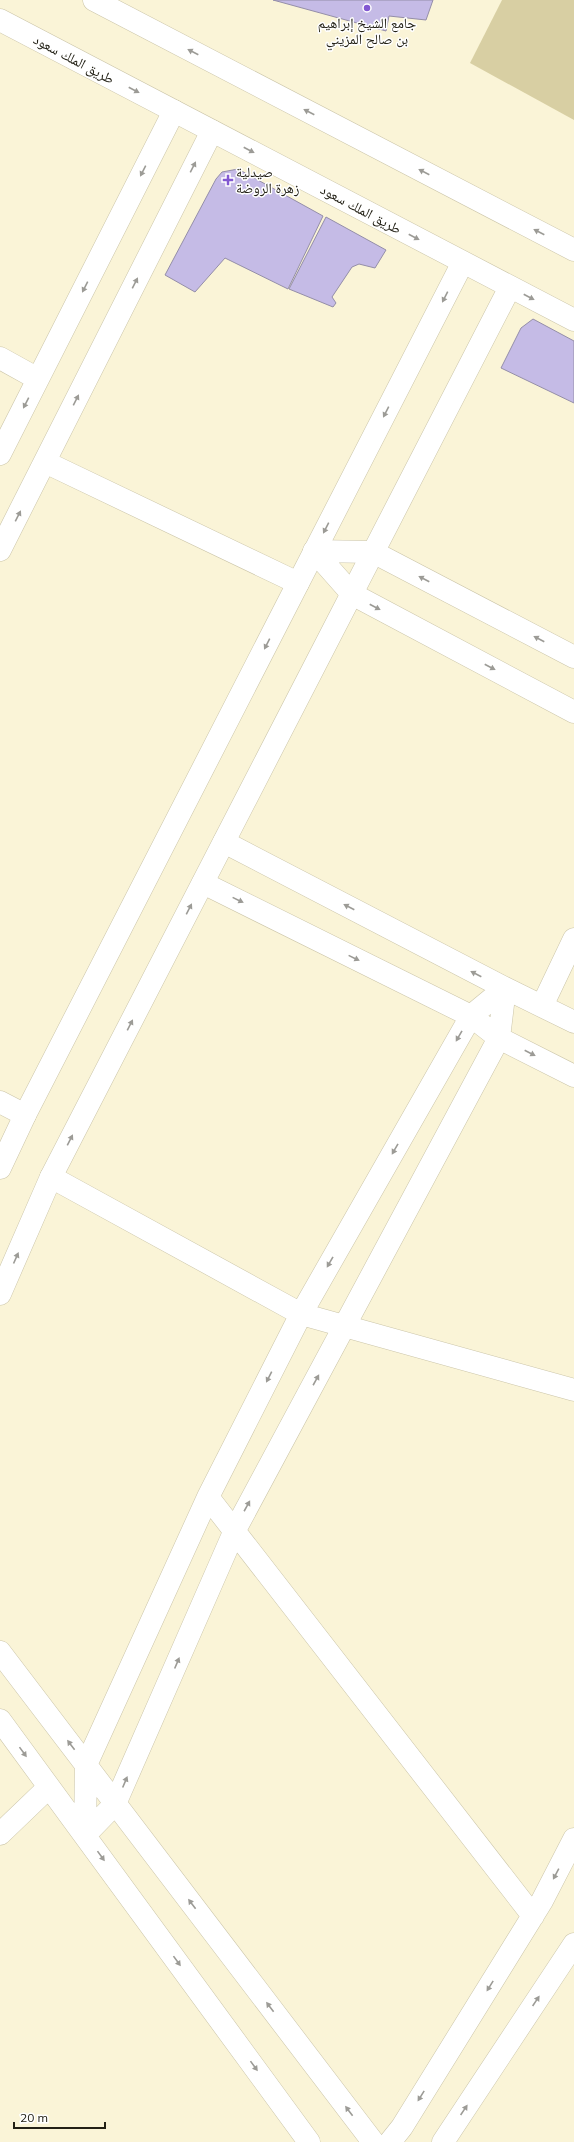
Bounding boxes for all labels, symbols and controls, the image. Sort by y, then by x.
marker: جامع الشيخ إبراهيم بن صالح المزيني [362,3,372,13]
place label: جامع الشيخ إبراهيم بن صالح المزيني [318,14,416,51]
street label: طريق الملك سعود [30,30,118,89]
one-way arrow [188,49,199,55]
one-way arrow [128,87,140,93]
one-way arrow [303,108,314,115]
one-way arrow [243,147,255,154]
one-way arrow [190,162,196,173]
place label: صيدلية زهرة الروضة [236,163,299,197]
one-way arrow [140,165,146,176]
one-way arrow [418,168,430,175]
marker: صيدلية زهرة الروضة [223,175,233,185]
street label: طريق الملك سعود [317,180,405,239]
one-way arrow [534,228,545,235]
one-way arrow [408,233,420,240]
one-way arrow [131,278,138,289]
one-way arrow [82,281,88,293]
one-way arrow [442,291,448,303]
one-way arrow [523,293,535,300]
one-way arrow [73,394,79,405]
one-way arrow [23,397,29,409]
one-way arrow [382,407,389,418]
one-way arrow [14,510,21,521]
one-way arrow [323,522,329,534]
one-way arrow [418,576,430,582]
one-way arrow [369,603,381,610]
one-way arrow [534,636,545,643]
one-way arrow [264,638,270,649]
one-way arrow [484,664,496,671]
one-way arrow [232,897,244,903]
one-way arrow [186,904,193,915]
one-way arrow [343,904,354,911]
one-way arrow [349,955,360,961]
one-way arrow [471,971,482,977]
one-way arrow [127,1019,133,1031]
one-way arrow [456,1030,463,1042]
one-way arrow [524,1050,535,1056]
one-way arrow [67,1135,73,1146]
one-way arrow [391,1143,398,1155]
one-way arrow [13,1252,19,1264]
one-way arrow [327,1256,334,1268]
one-way arrow [266,1371,272,1382]
one-way arrow [313,1374,320,1386]
one-way arrow [244,1500,251,1512]
one-way arrow [174,1656,180,1668]
one-way arrow [66,1739,75,1750]
one-way arrow [19,1746,27,1757]
one-way arrow [122,1777,128,1788]
one-way arrow [97,1851,105,1861]
one-way arrow [553,1868,559,1880]
one-way arrow [188,1899,196,1909]
one-way arrow [173,1956,181,1966]
one-way arrow [486,1980,493,1991]
one-way arrow [532,1996,540,2006]
one-way arrow [266,2002,274,2013]
one-way arrow [250,2061,258,2071]
one-way arrow [417,2091,425,2101]
scale bar [14,2104,105,2130]
one-way arrow [460,2104,468,2115]
one-way arrow [345,2106,353,2116]
text: 20 m [20,2110,48,2125]

